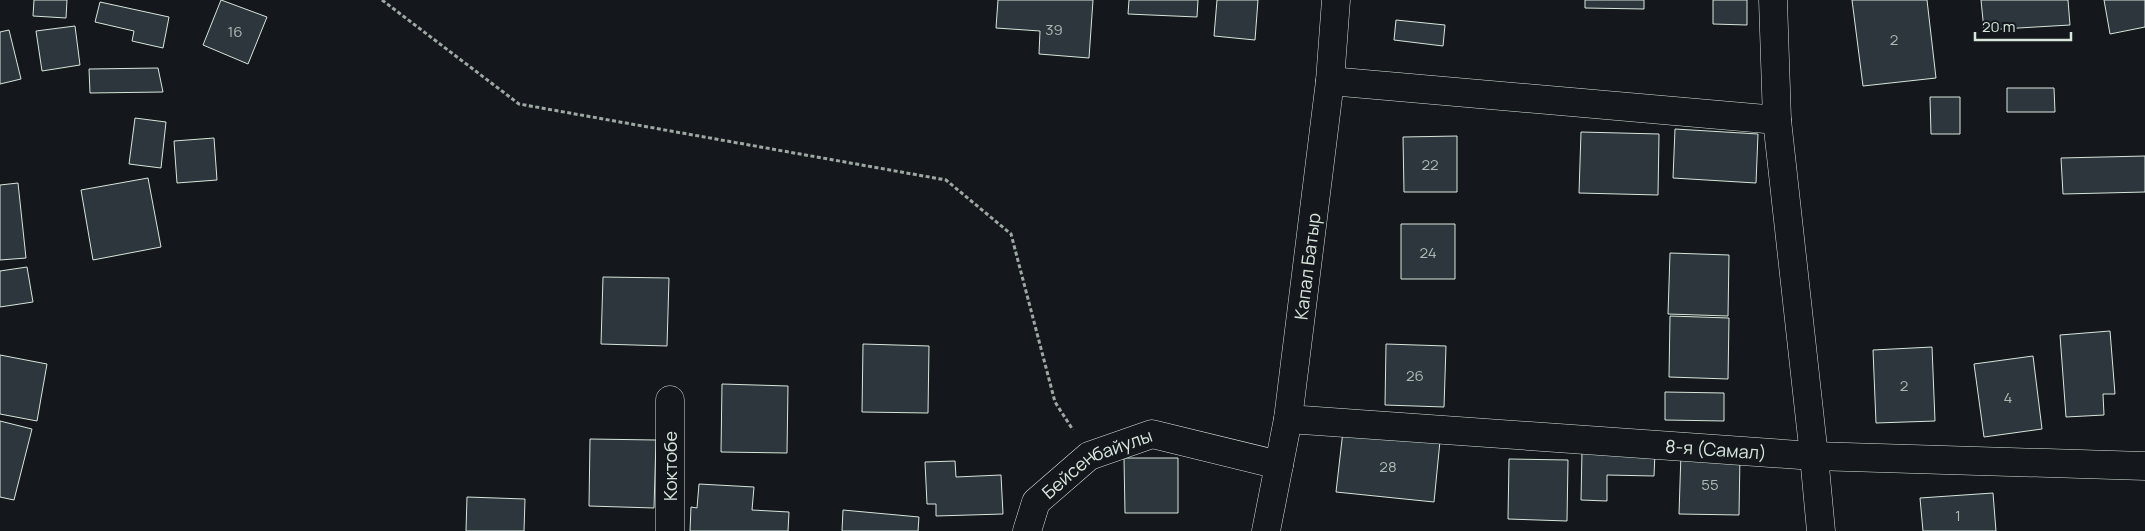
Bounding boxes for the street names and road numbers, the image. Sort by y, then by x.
street label: Капал Батыр [1288,211,1326,321]
street label: Бейсенбайулы [1037,423,1155,504]
street label: Коктобе [658,431,682,501]
street label: 8-я (Самал) [1664,434,1767,465]

